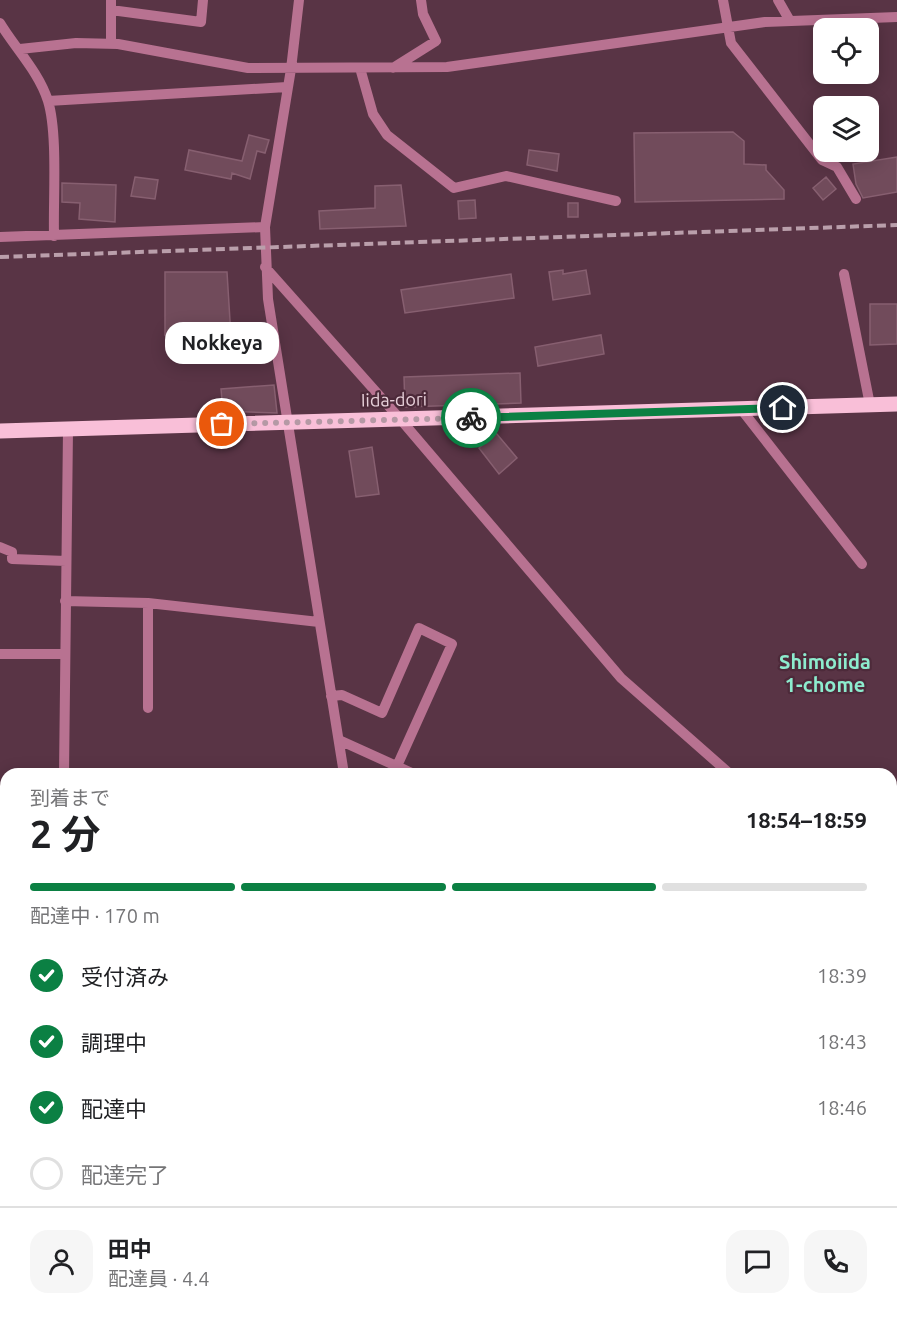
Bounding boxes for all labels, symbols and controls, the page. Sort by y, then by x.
map controls [813,18,879,162]
button: locate [813,18,879,84]
button: layers [813,96,879,162]
callout: Nokkeya [165,322,279,364]
text: Nokkeya [181,331,263,354]
pin [757,382,808,433]
street label: Iida-dori [361,388,427,410]
courier [441,388,501,448]
icon: home [766,391,799,424]
pin [196,398,247,449]
icon: bike [455,402,488,435]
icon: bag [205,407,238,440]
district label: Shimoiida 1-chome [779,650,871,696]
text: 到着まで [30,786,110,809]
text: 18:54–18:59 [746,807,867,832]
text: 2 分 [30,812,100,855]
text: 配達中 · 170 m [30,904,160,927]
icon: check [30,959,63,992]
text: 受付済み [81,964,169,989]
text: 18:39 [817,964,867,987]
icon: check [30,1025,63,1058]
text: 調理中 [81,1030,147,1055]
text: 18:43 [817,1030,867,1053]
icon: check [30,1091,63,1124]
text: 配達中 [81,1096,147,1121]
text: 18:46 [817,1096,867,1119]
text: 配達完了 [81,1162,169,1187]
button: person [30,1230,93,1293]
button: chat [726,1230,789,1293]
button: phone [804,1230,867,1293]
text: 田中 [108,1236,152,1261]
text: 配達員 · 4.4 [108,1267,210,1290]

